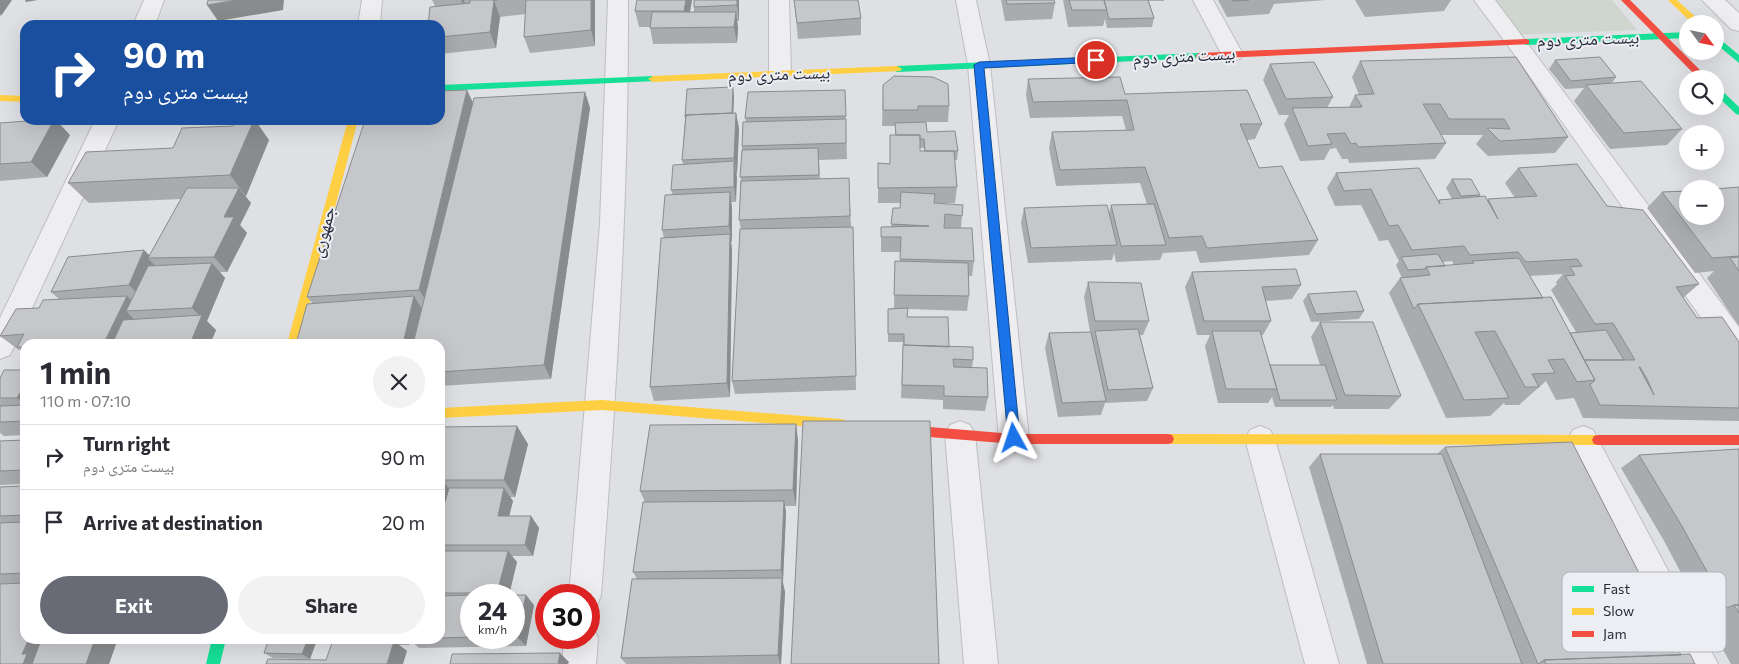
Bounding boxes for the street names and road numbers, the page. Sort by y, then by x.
street label: بیست متری دوم [1536,25,1640,53]
street label: بیست متری دوم [1132,41,1236,71]
street label: بیست متری دوم [727,60,831,88]
street label: جمهوری [305,204,340,260]

